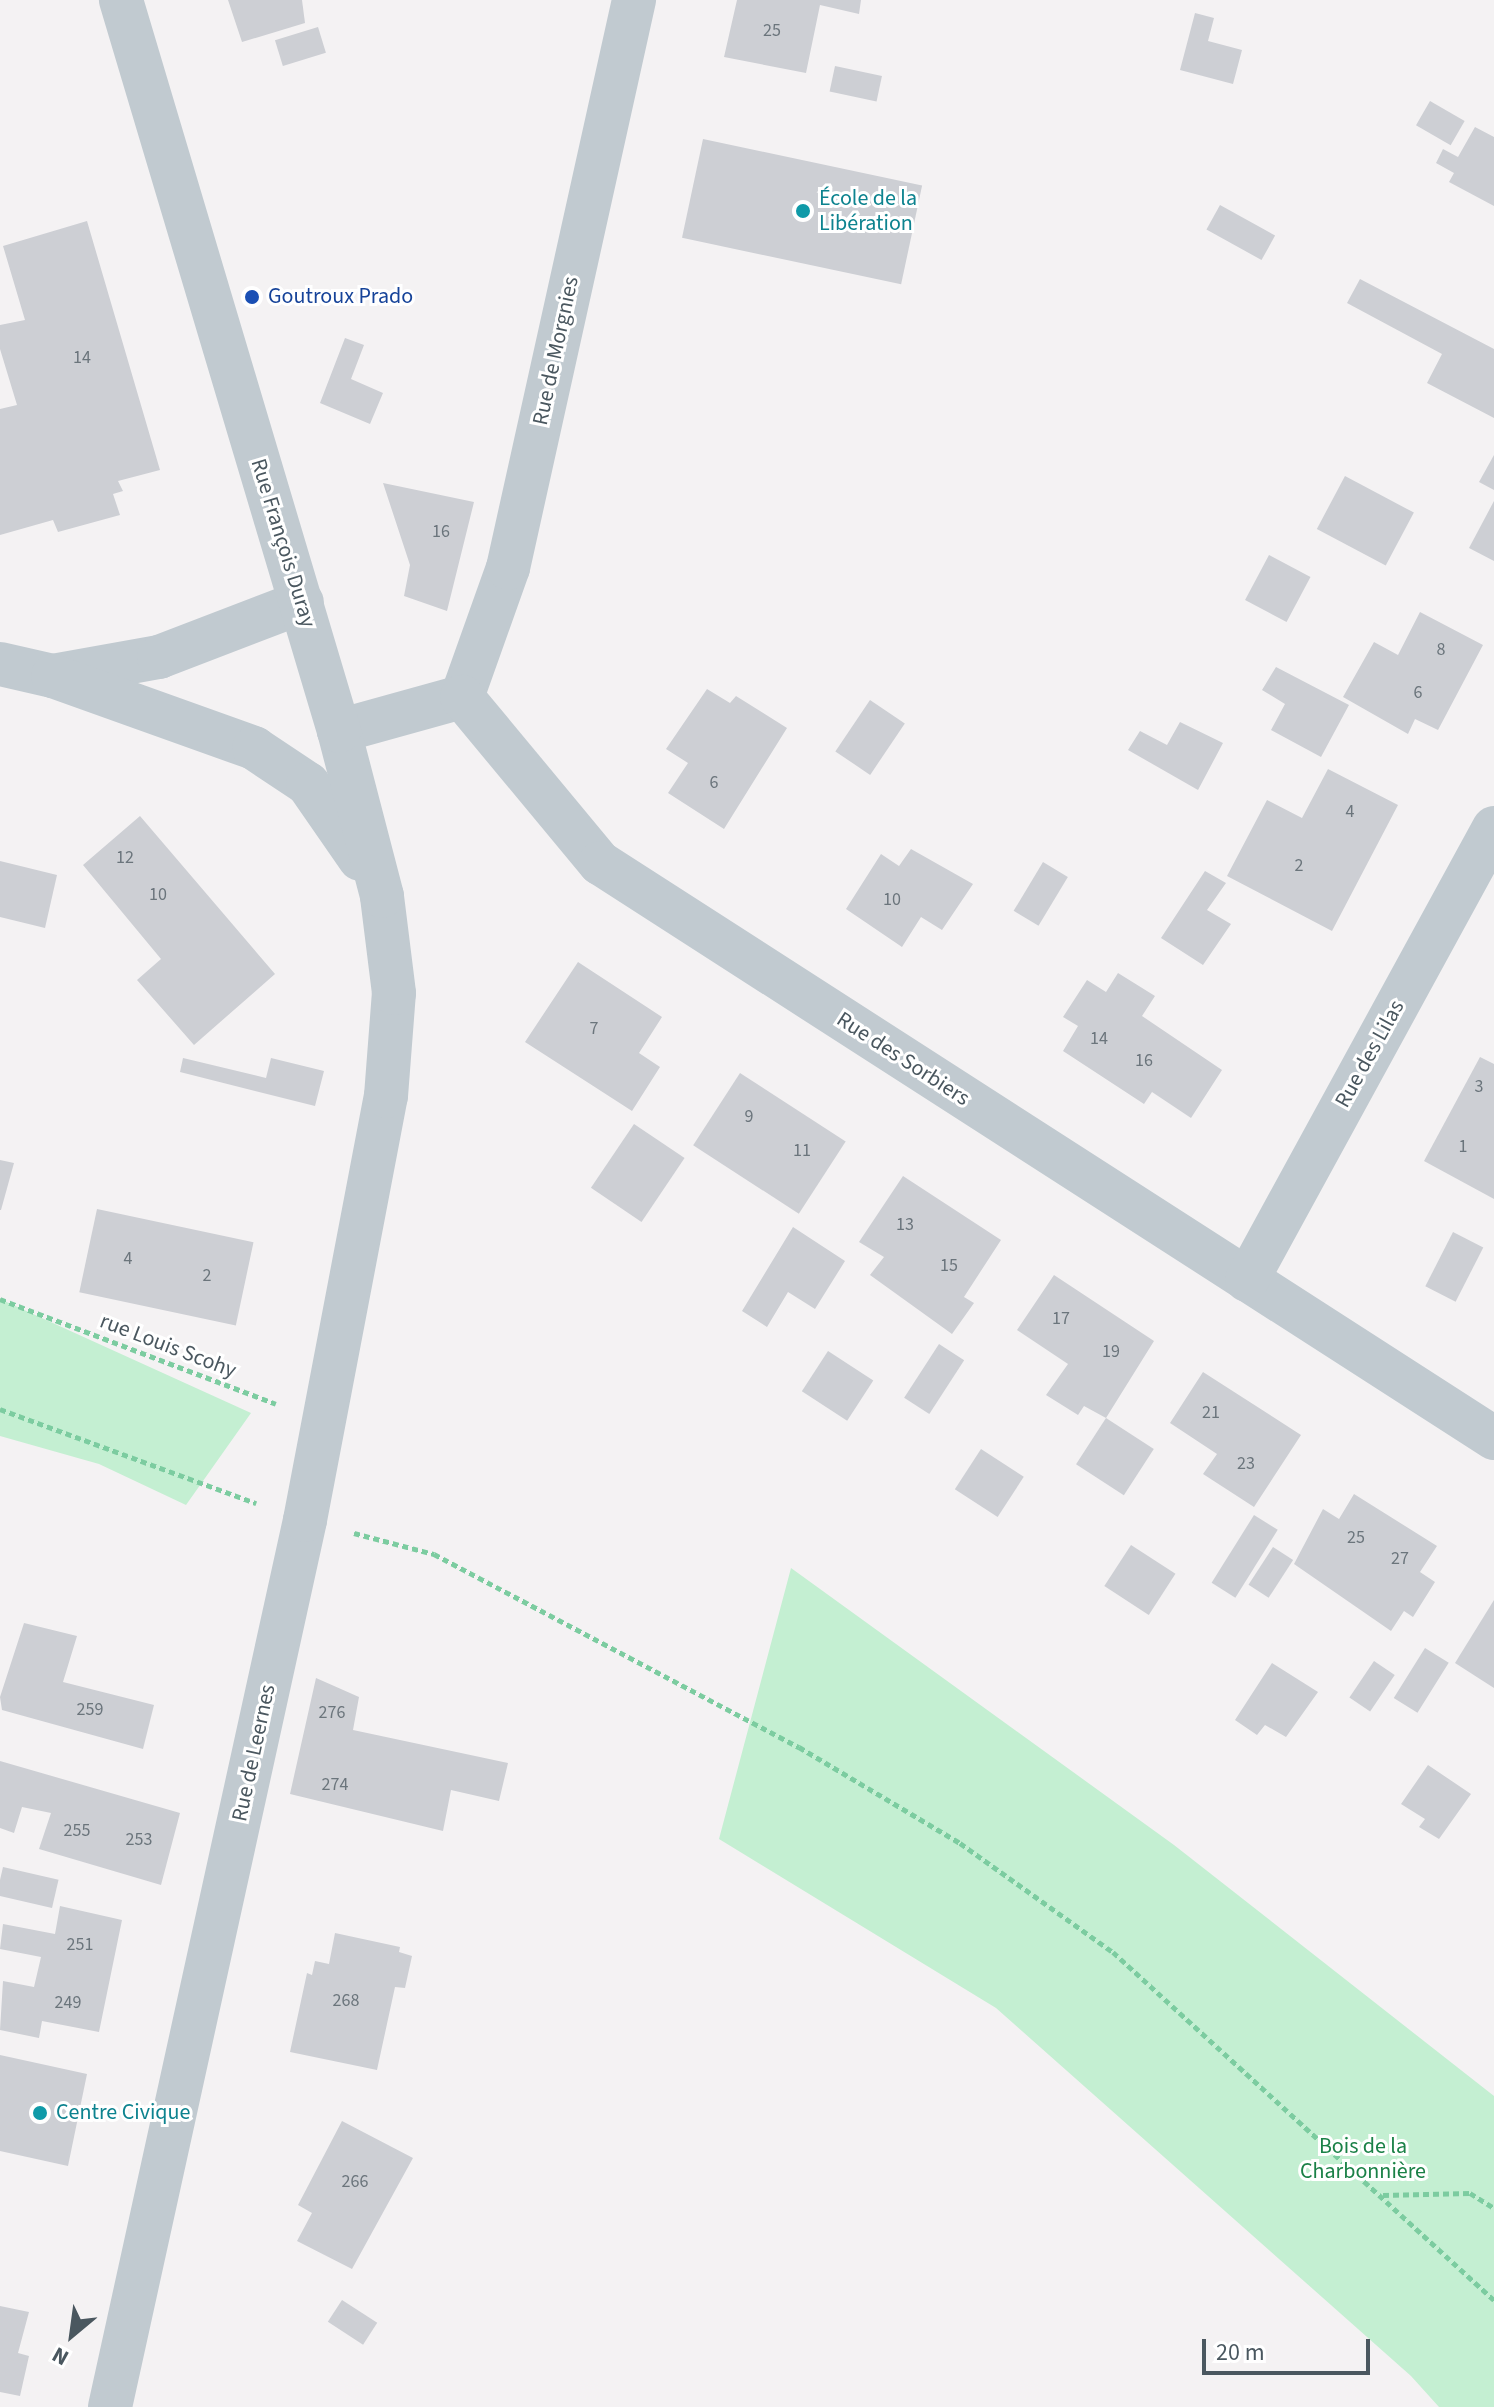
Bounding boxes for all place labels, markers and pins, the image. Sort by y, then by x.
place label: École de la Libération [819,185,917,236]
marker: École de la Libération [794,202,812,220]
place label: Goutroux Prado [268,284,413,310]
marker: Goutroux Prado [243,288,261,306]
place label: Centre Civique [56,2100,190,2126]
marker: Centre Civique [31,2104,49,2122]

